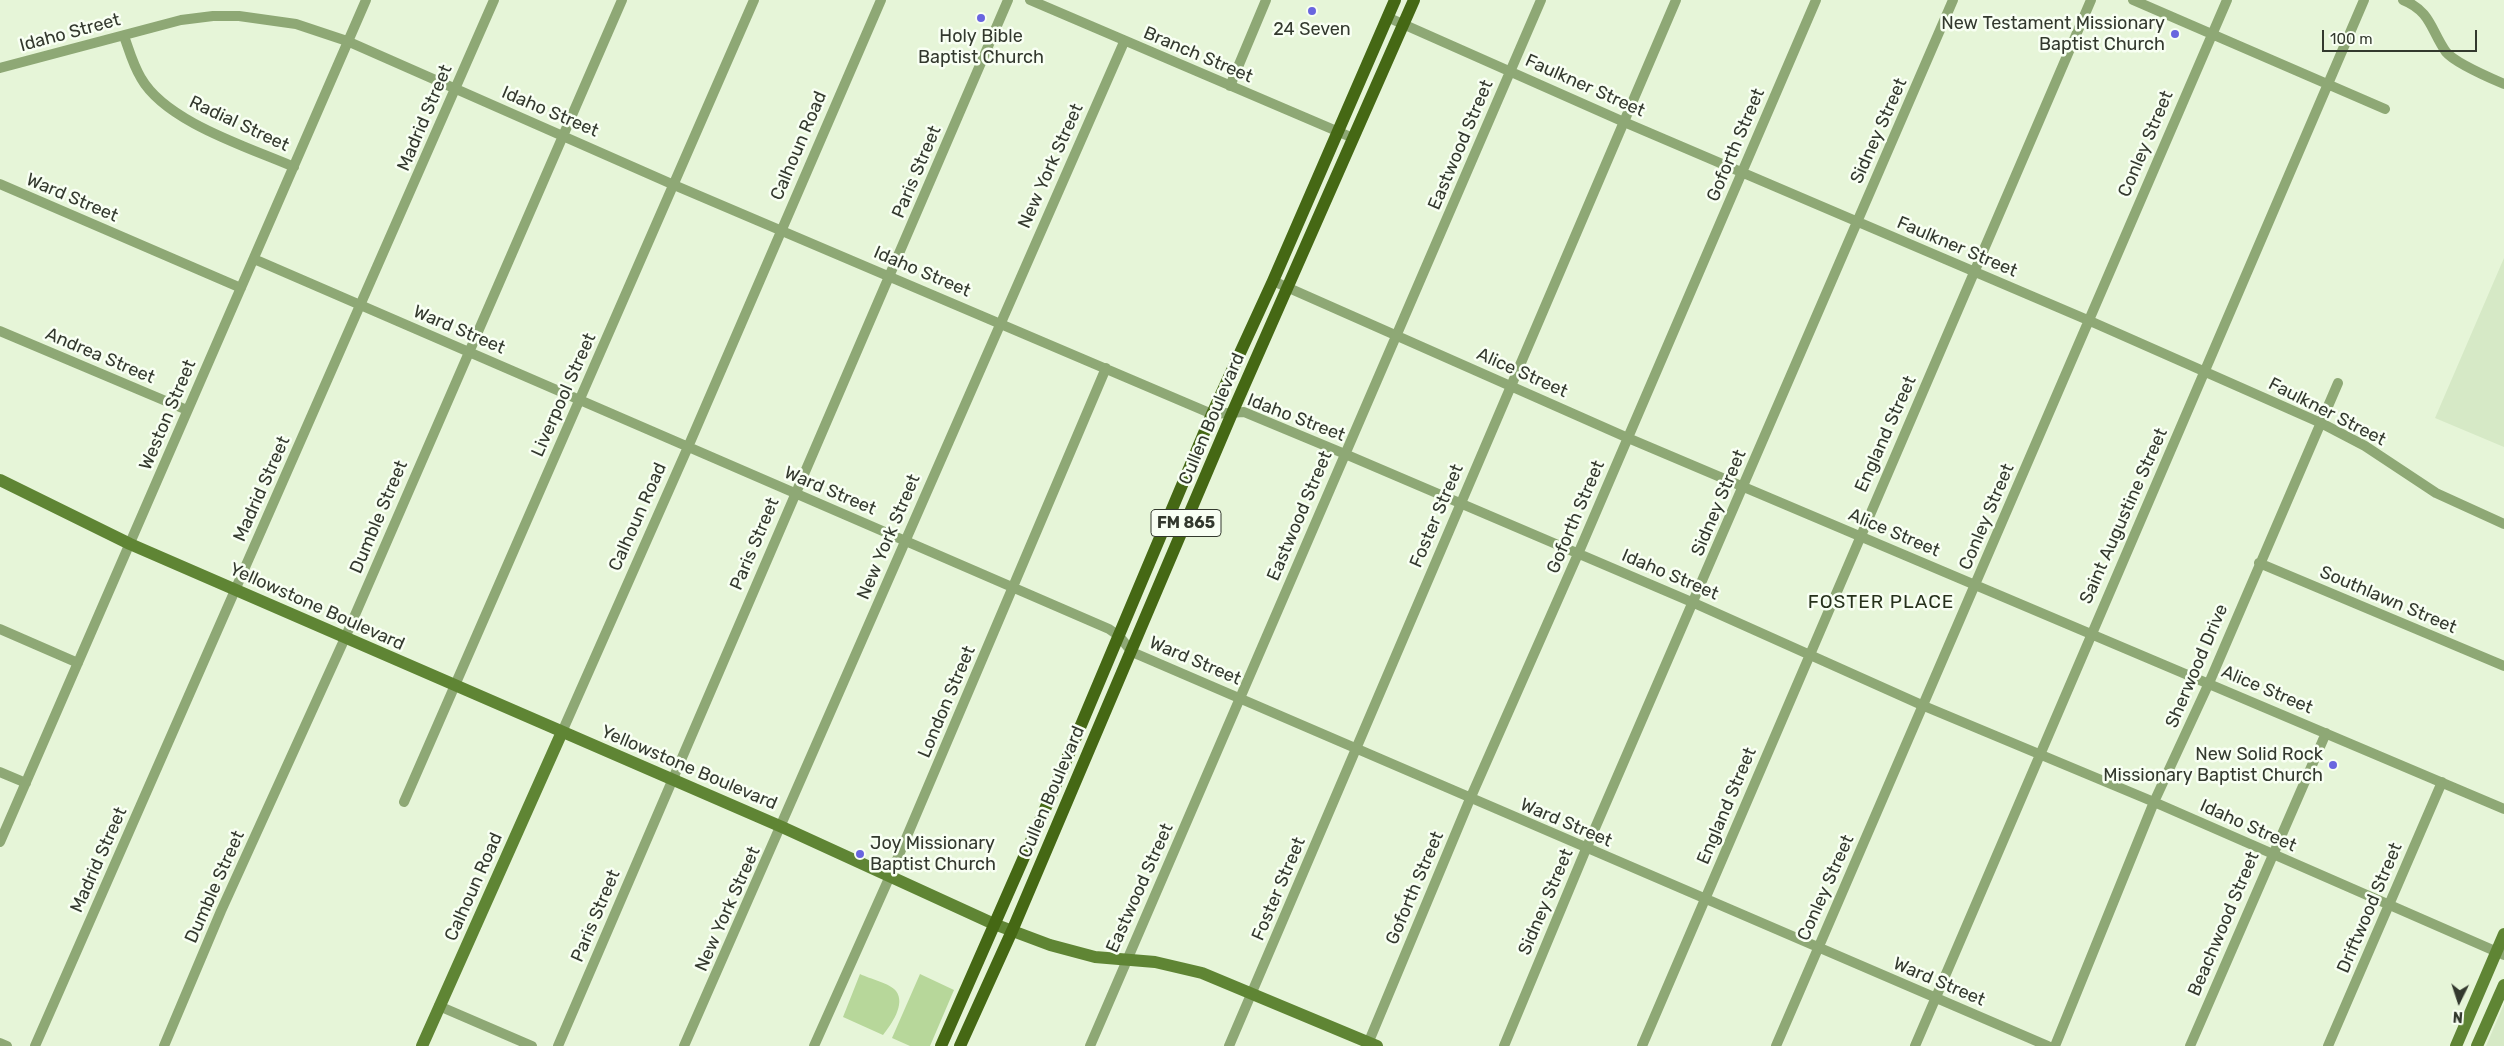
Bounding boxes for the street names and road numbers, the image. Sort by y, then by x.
street label: Idaho Street [17,9,123,57]
street label: Branch Street [1140,22,1256,88]
street label: Faulkner Street [1522,50,1648,122]
street label: Madrid Street [393,62,457,174]
street label: Sidney Street [1846,75,1912,187]
street label: Eastwood Street [1424,77,1498,213]
street label: Idaho Street [498,82,602,142]
street label: Goforth Street [1702,85,1770,205]
street label: Conley Street [2114,87,2178,201]
street label: Calhoun Road [766,88,832,204]
street label: Radial Street [186,91,292,157]
street label: New York Street [1014,100,1088,232]
street label: Paris Street [888,123,946,221]
street label: Ward Street [23,169,121,227]
street label: Faulkner Street [1894,212,2020,282]
street label: Idaho Street [870,242,974,302]
street label: Ward Street [410,301,508,359]
street label: Andrea Street [42,323,158,389]
street label: Liverpool Street [527,330,601,460]
street label: Alice Street [1473,343,1571,403]
street label: Cullen Boulevard [1174,350,1250,488]
street label: Weston Street [135,356,201,474]
street label: England Street [1851,373,1921,495]
street label: Faulkner Street [2265,373,2389,451]
street label: Idaho Street [1244,389,1348,447]
street label: Saint Augustine Street [2075,425,2173,607]
street label: Madrid Street [229,433,295,545]
street label: Sidney Street [1687,447,1751,559]
street label: Eastwood Street [1263,448,1337,584]
street label: Dumble Street [345,457,413,577]
street label: Goforth Street [1542,457,1610,577]
street label: Calhoun Road [604,459,672,575]
street label: Conley Street [1955,460,2019,574]
street label: Foster Street [1406,461,1468,571]
street label: Ward Street [781,462,879,520]
street label: New York Street [853,471,925,603]
street label: Paris Street [726,495,784,593]
street label: Alice Street [1845,504,1943,562]
road number: FM 865 [1151,509,1221,536]
street label: Idaho Street [1618,545,1722,605]
street label: Yellowstone Boulevard [226,559,408,655]
street label: Southlawn Street [2316,561,2460,639]
street label: Sherwood Drive [2161,601,2233,731]
street label: Ward Street [1146,632,1244,690]
street label: London Street [914,643,980,761]
street label: Alice Street [2218,661,2316,719]
street label: Yellowstone Boulevard [598,721,780,815]
street label: Cullen Boulevard [1014,723,1090,861]
street label: England Street [1693,744,1761,868]
street label: Ward Street [1517,794,1615,852]
street label: Idaho Street [2196,795,2300,857]
street label: Madrid Street [66,804,132,916]
street label: Eastwood Street [1102,820,1178,956]
street label: Dumble Street [181,827,249,947]
street label: Goforth Street [1381,828,1449,948]
street label: Calhoun Road [440,829,508,945]
street label: Conley Street [1793,832,1859,944]
street label: Foster Street [1248,834,1310,944]
street label: Driftwood Street [2333,840,2407,976]
street label: New York Street [691,843,765,975]
street label: Sidney Street [1514,846,1578,958]
street label: Beachwood Street [2184,849,2264,999]
street label: Paris Street [567,867,625,965]
street label: Ward Street [1890,953,1988,1011]

